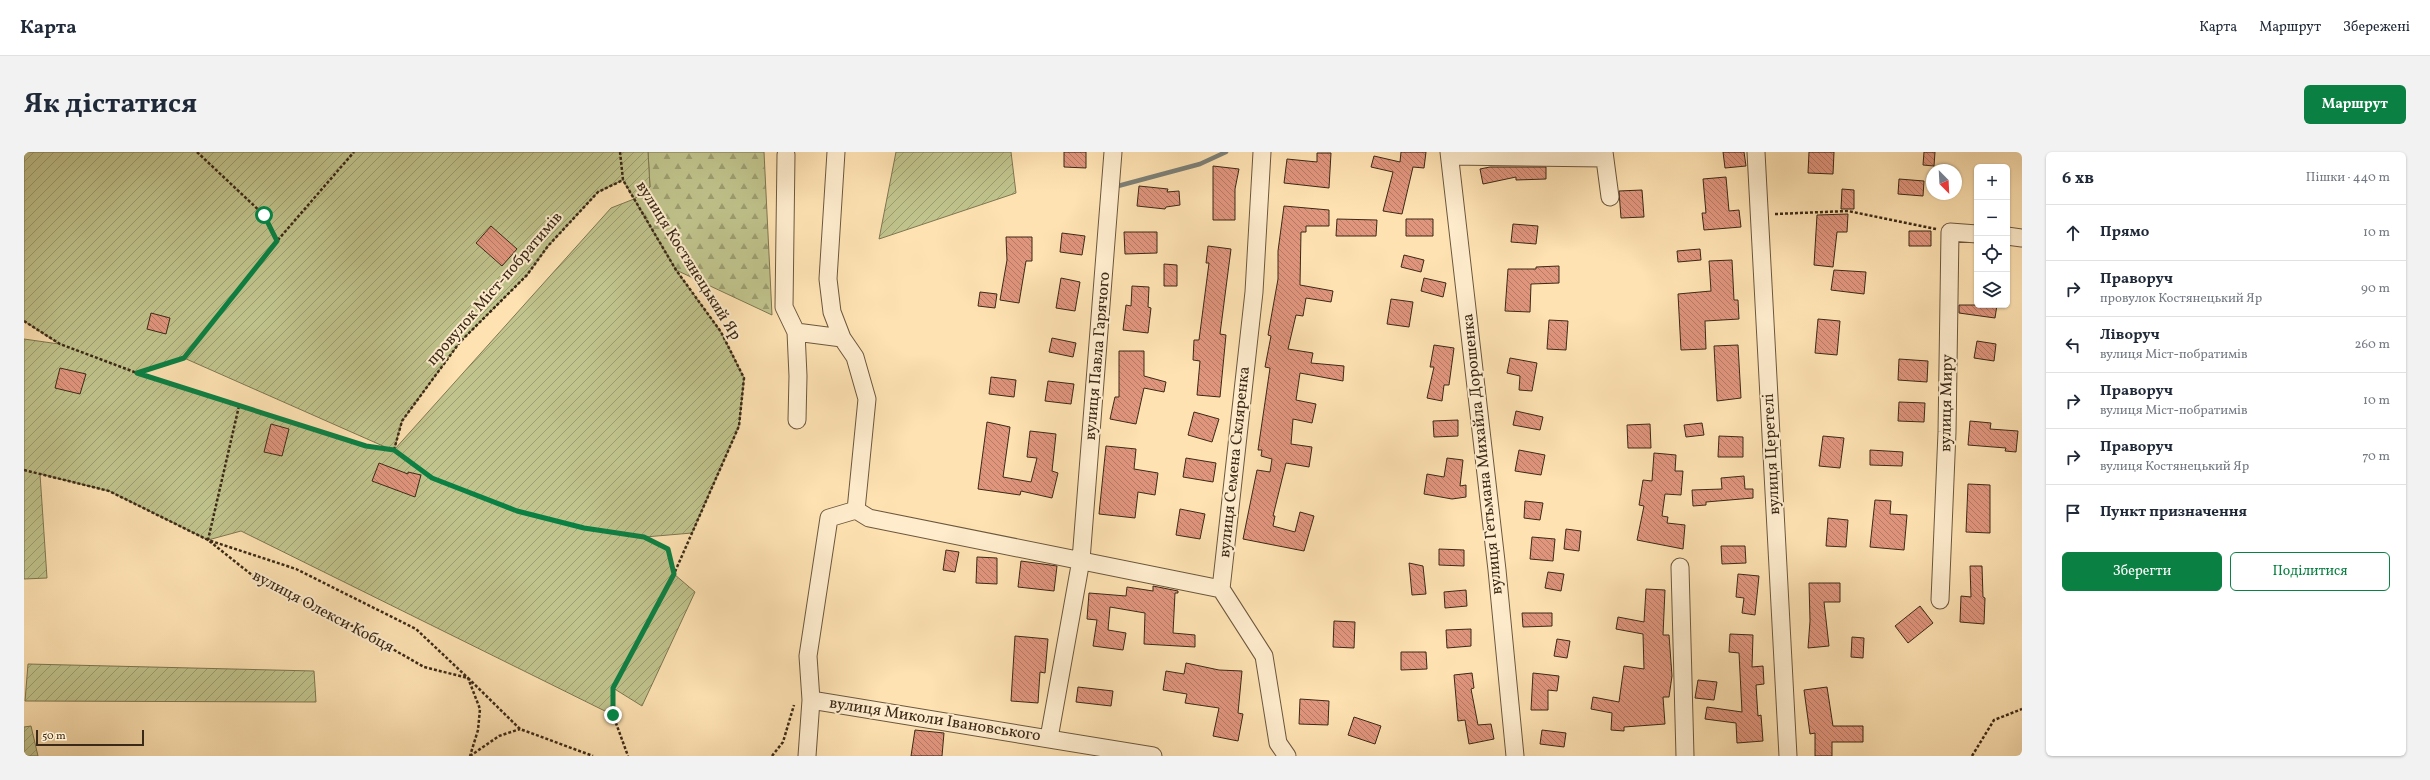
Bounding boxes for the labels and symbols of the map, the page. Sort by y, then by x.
north arrow [1926,164,1962,200]
street label: вулиця Костянецький Яр [630,177,746,345]
route start [255,206,273,224]
street label: провулок Міст-побратимів [422,207,568,371]
street label: вулиця Павла Гарячого [1080,271,1116,441]
street label: вулиця Гетьмана Михайла Дорошенка [1457,312,1509,596]
street label: вулиця Миру [1935,354,1959,452]
street label: вулиця Семена Скляренка [1214,365,1256,559]
street label: вулиця Церетелі [1758,393,1786,515]
street label: вулиця Олекси Кобця [248,565,398,659]
street label: вулиця Миколи Івановського [828,692,1042,748]
route end [604,706,622,724]
scale bar [36,728,144,747]

